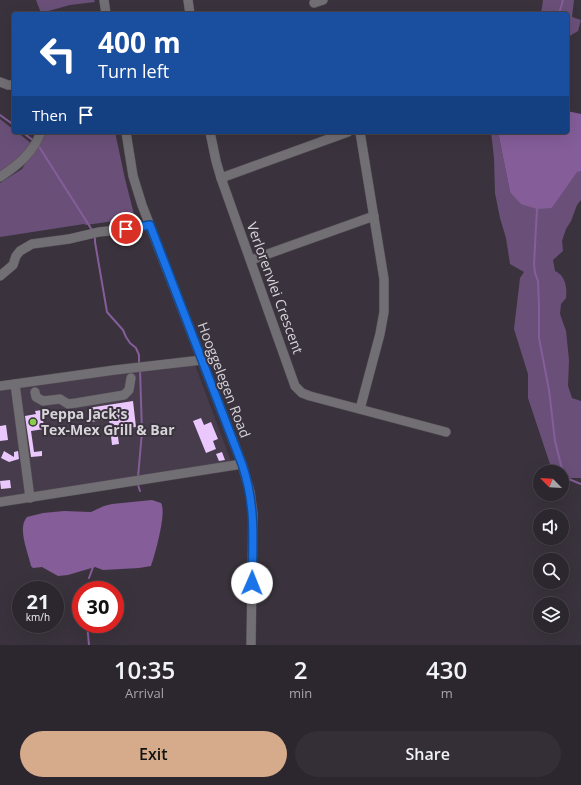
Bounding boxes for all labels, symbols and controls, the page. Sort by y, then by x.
text: 400 m [98,23,181,61]
icon: left [32,28,84,80]
text: Turn left [98,59,169,83]
icon: arrive [75,104,97,126]
text: Then [32,105,67,125]
pin [109,212,143,246]
icon: arrive [115,218,137,240]
street label: Verlorenvlei Crescent [243,219,308,356]
street label: Hooggelegen Road [194,319,255,441]
place label: Peppa Jack's Tex-Mex Grill & Bar [41,404,175,439]
marker: Peppa Jack's Tex-Mex Grill & Bar [28,417,38,427]
north arrow [533,465,569,501]
map controls [533,465,569,633]
button: sound [533,509,569,545]
button: search [533,553,569,589]
position arrow [231,562,273,604]
speed limit sign: 30 [72,581,124,633]
text: 21 [27,588,49,615]
button: layers [533,597,569,633]
text: km/h [26,610,50,624]
text: 10:35 [114,653,175,686]
text: 2 [294,653,308,686]
text: 430 [426,653,467,686]
text: Arrival [125,684,164,702]
text: min [289,684,312,702]
text: m [441,684,453,702]
button: Exit [20,731,287,777]
button: Share [295,731,561,777]

